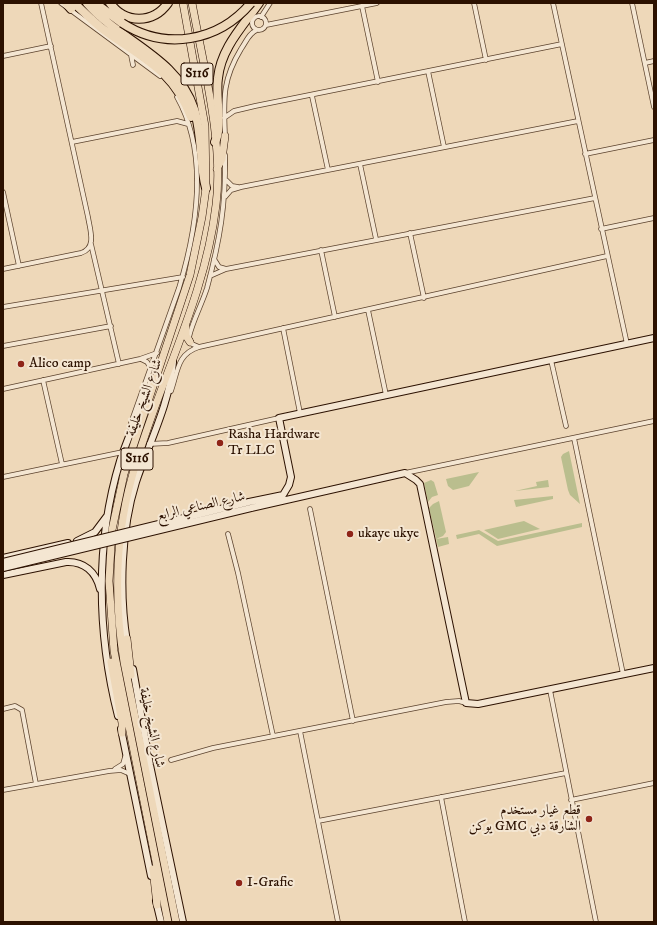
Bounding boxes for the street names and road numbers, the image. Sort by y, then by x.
road number: S116 [181,63,213,85]
street label: شارع الشيخ خليفة [123,357,167,439]
road number: S116 [121,448,153,470]
street label: شارع الصناعي الرابع [155,489,247,525]
street label: شارع الشيخ خليفة [134,686,168,770]

